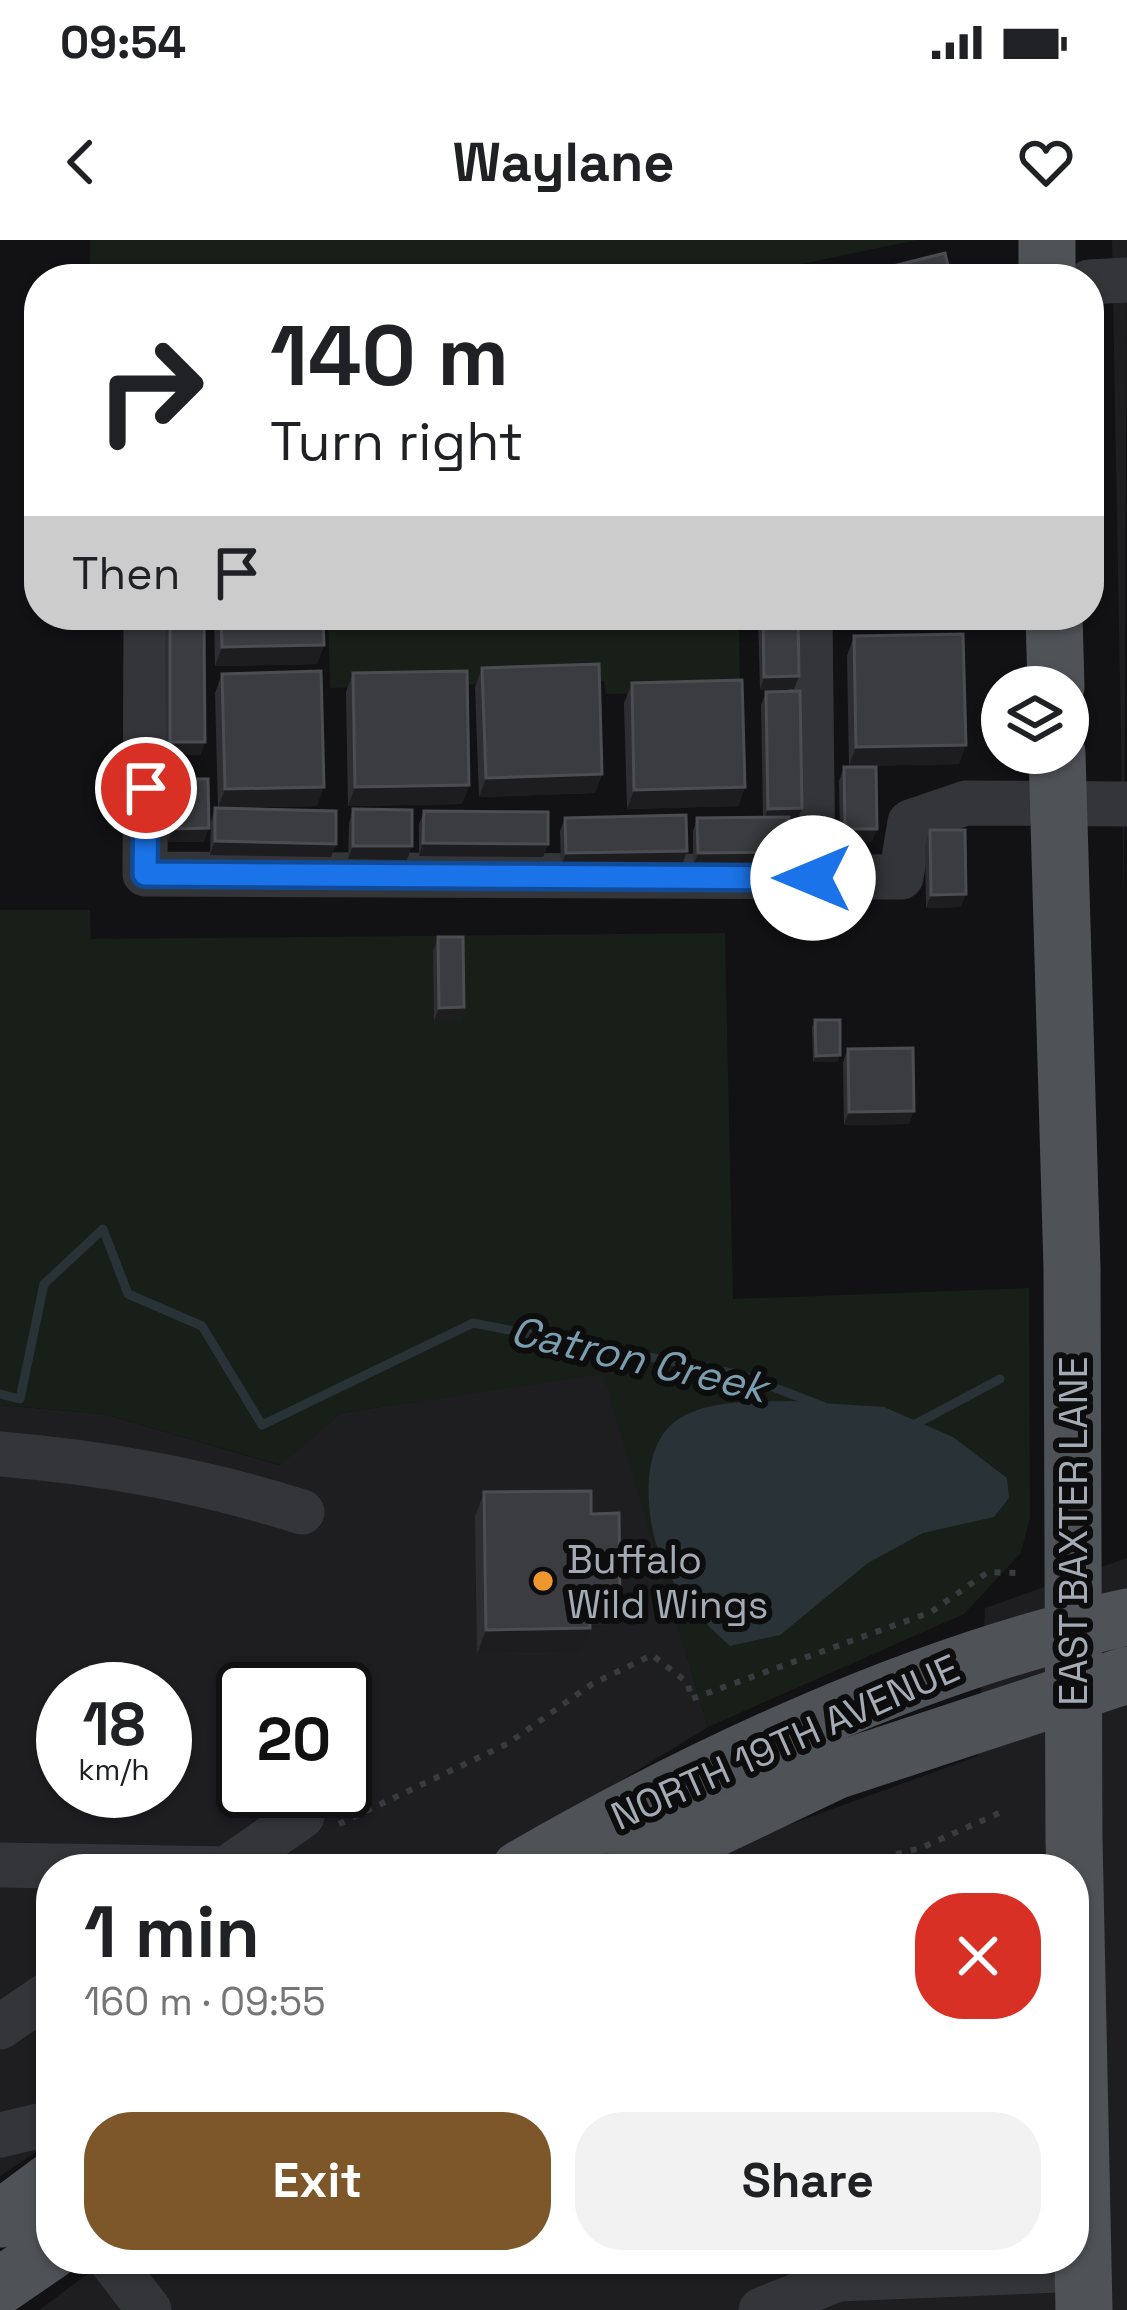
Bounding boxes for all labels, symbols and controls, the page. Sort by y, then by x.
text: 09:54 [60,14,186,71]
text: Waylane [453,128,674,197]
icon: back [48,129,114,195]
icon: heart [1013,129,1079,195]
text: 140 m [270,302,509,410]
icon: right [72,312,228,468]
text: Turn right [270,407,523,476]
icon: arrive [204,540,270,606]
text: Then [72,545,180,602]
map controls [981,666,1089,774]
button: layers [981,666,1089,774]
pin [95,737,197,839]
icon: arrive [113,755,179,821]
position arrow [750,815,876,941]
water label: Catron Creek [506,1304,776,1415]
street label: EAST BAXTER LANE [1049,1356,1098,1706]
place label: Buffalo Wild Wings [567,1535,768,1629]
marker: Buffalo Wild Wings [530,1568,556,1594]
street label: NORTH 19TH AVENUE [604,1643,966,1841]
speed limit sign: 20 [216,1662,372,1818]
text: 18 [82,1686,146,1763]
text: km/h [78,1750,150,1789]
text: 1 min [84,1886,260,1978]
button: close [915,1893,1041,2019]
text: 160 m · 09:55 [84,1977,326,2026]
button: Exit [84,2112,551,2250]
button: Share [575,2112,1041,2250]

